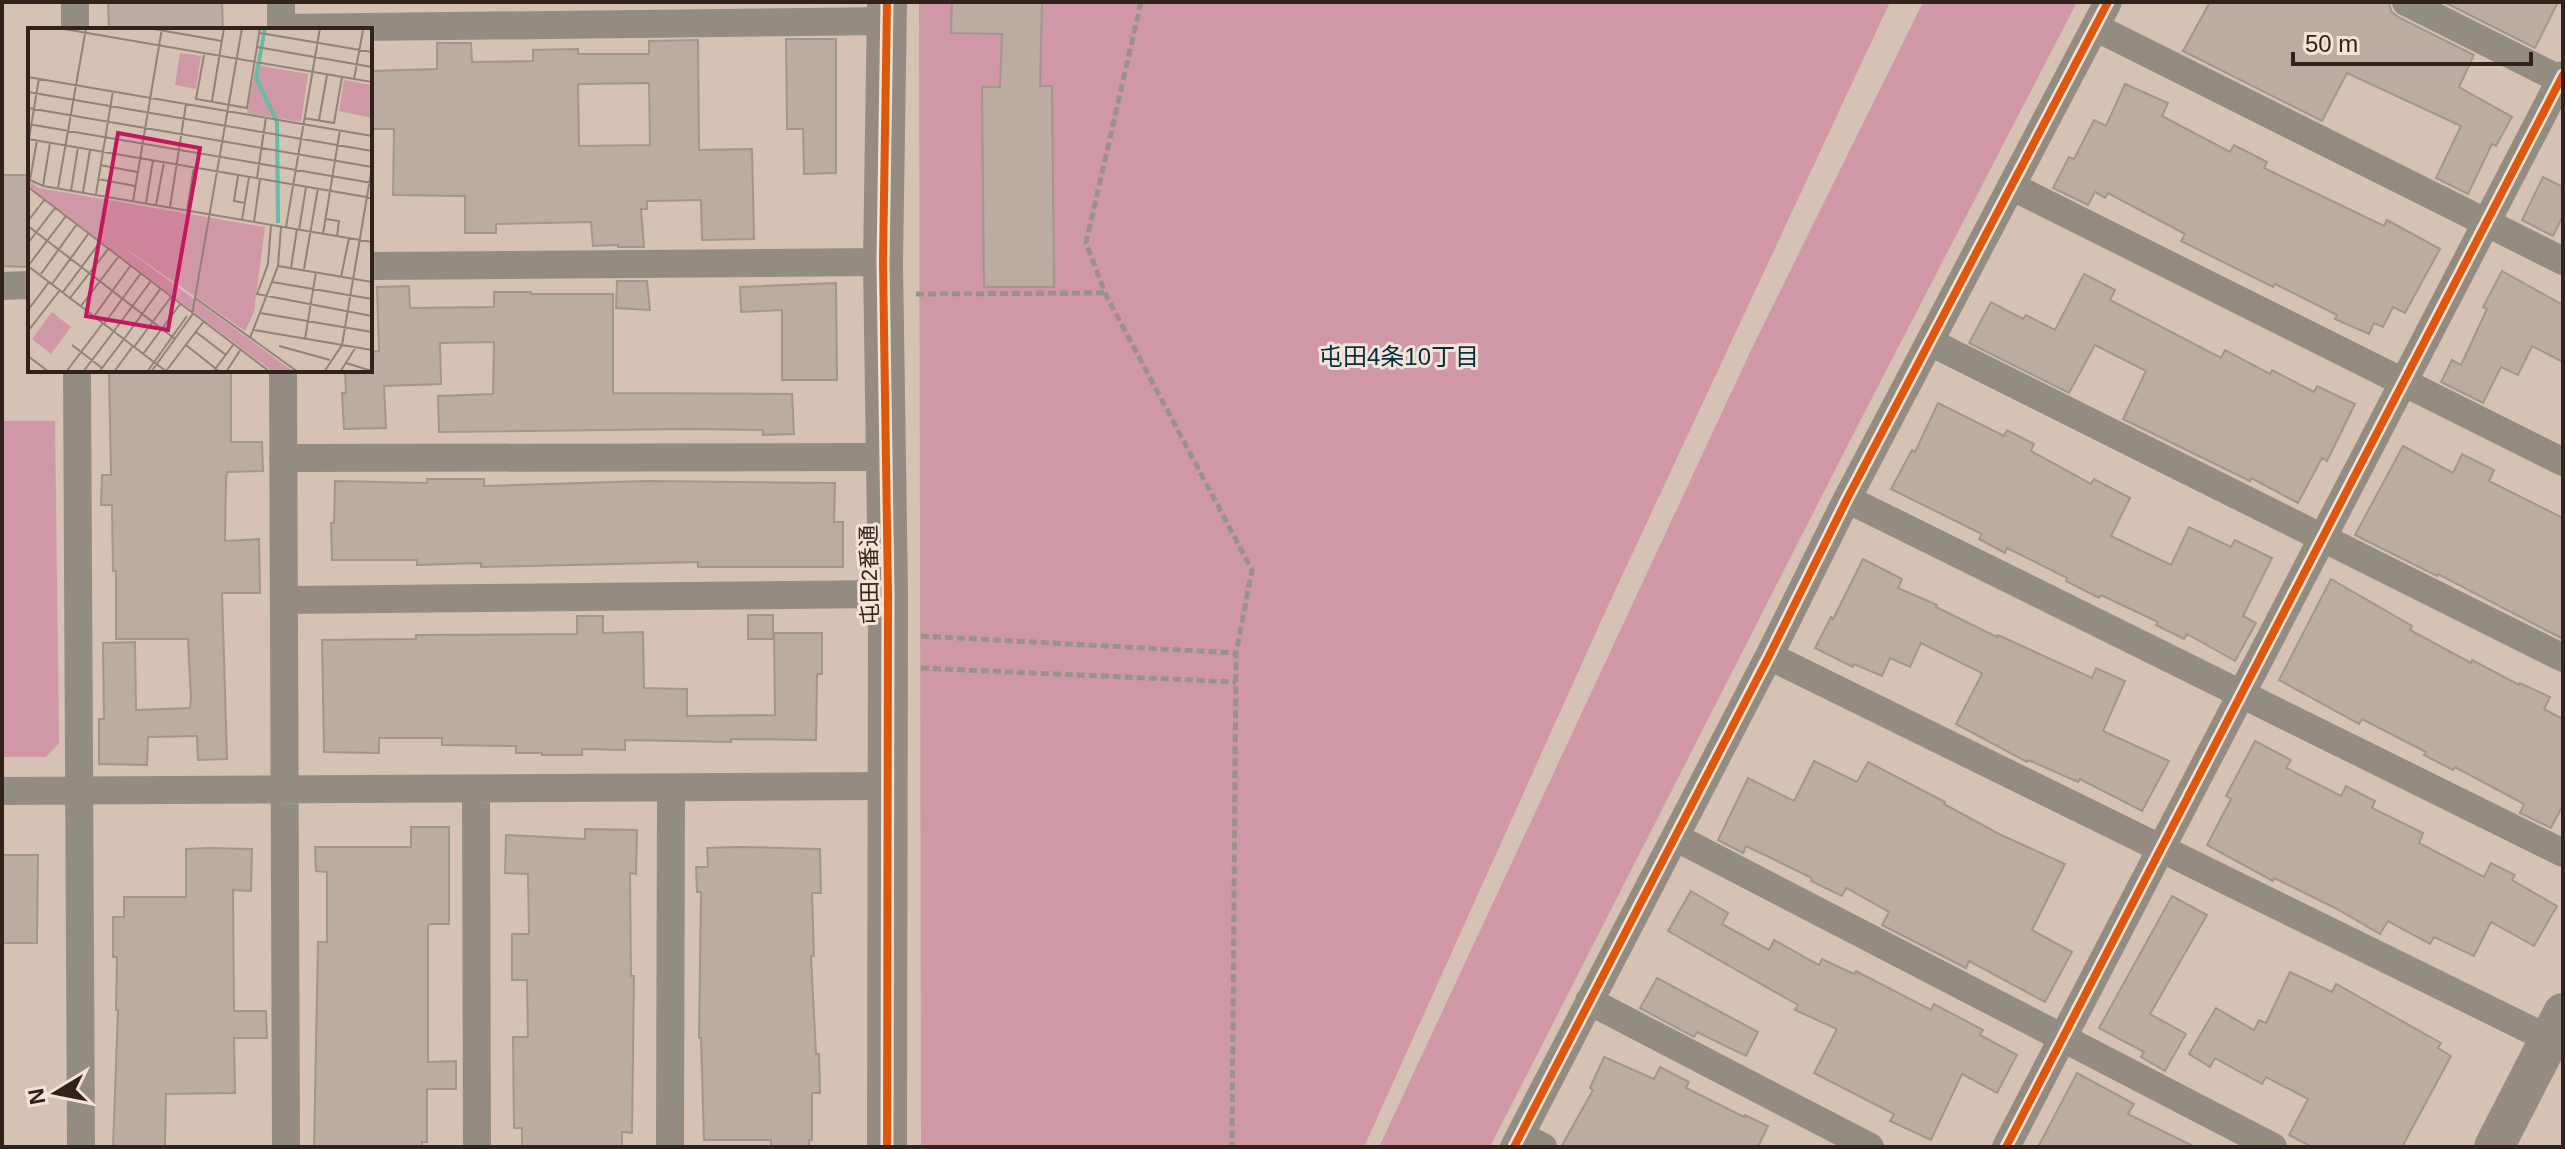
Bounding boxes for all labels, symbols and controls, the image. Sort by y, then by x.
scale bar [2293,16,2531,66]
inset map [28,28,372,372]
text: 50 m [2305,30,2358,57]
district label: 屯田4条10丁目 [1319,343,1479,370]
street label: 屯田2番通 [856,525,883,625]
north arrow [16,1053,96,1133]
text: N [23,1086,50,1106]

